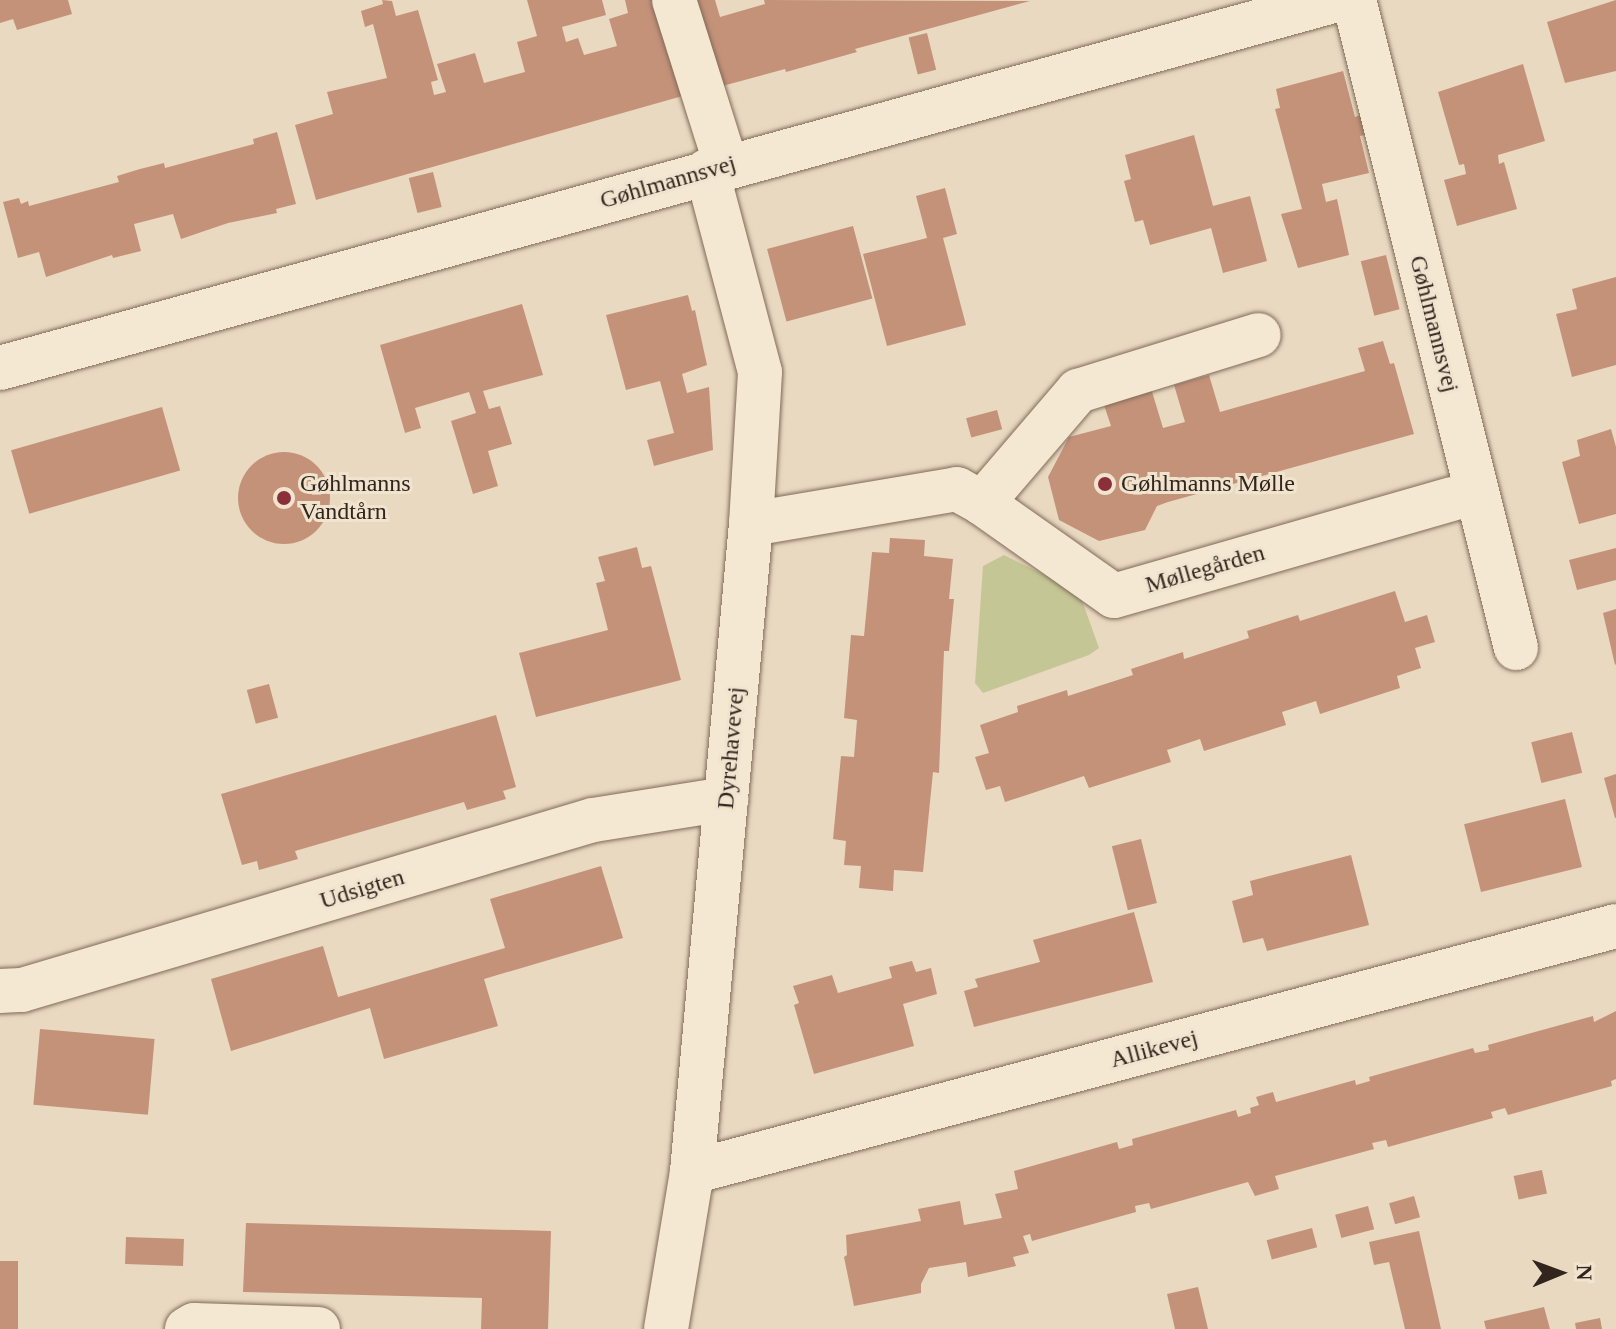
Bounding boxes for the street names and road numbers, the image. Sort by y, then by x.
street label: Gøhlmannsvej [597,149,739,215]
street label: Gøhlmannsvej [1403,253,1465,395]
street label: Møllegården [1142,538,1268,600]
street label: Dyrehavevej [711,686,751,810]
street label: Udsigten [316,863,408,915]
street label: Allikevej [1107,1024,1201,1074]

